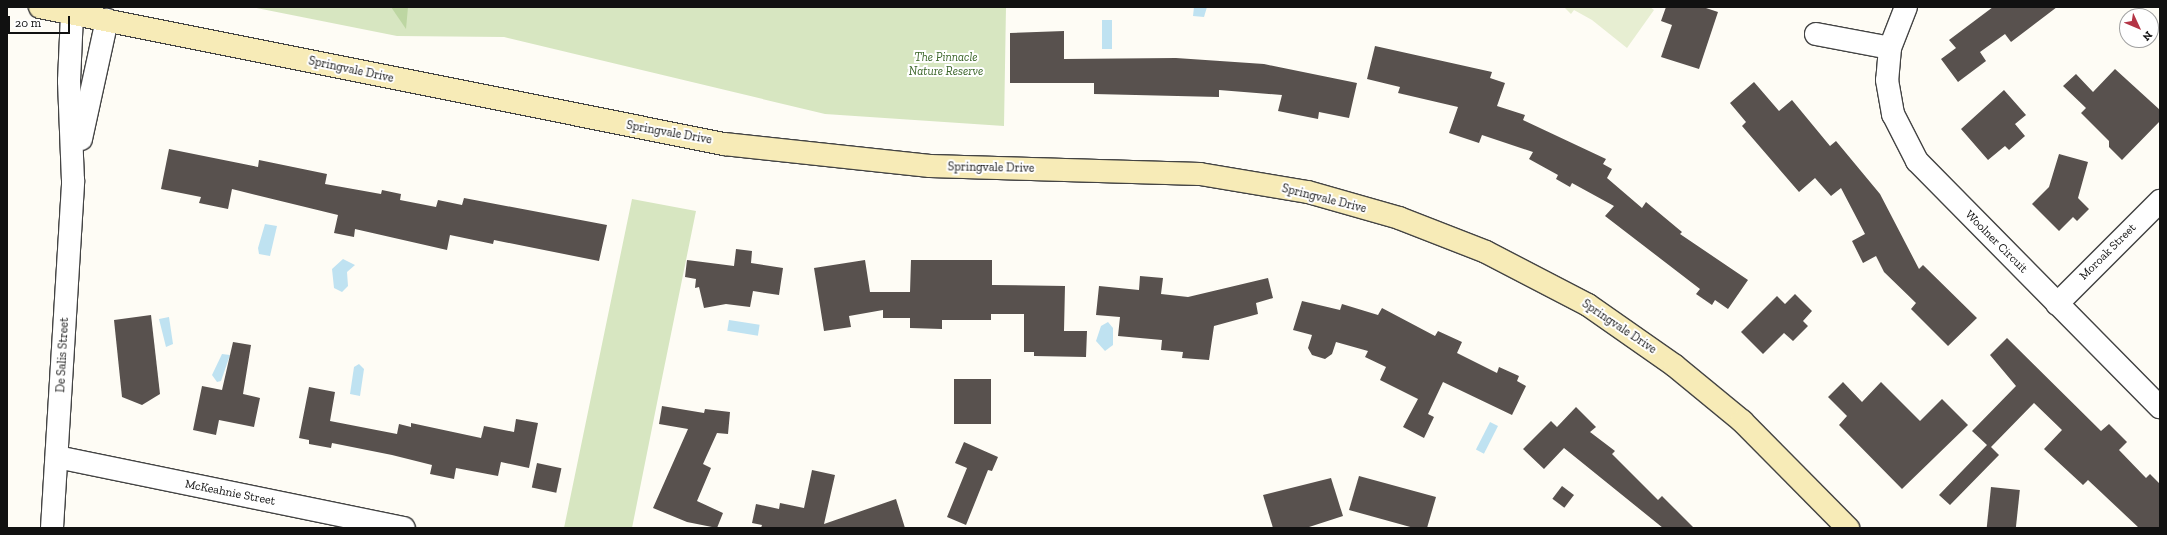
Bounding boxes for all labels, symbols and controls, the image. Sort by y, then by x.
scale bar [10,8,72,34]
north arrow [2119,8,2159,48]
text: 20 m [15,16,41,30]
text: N [2140,28,2155,44]
park label: The Pinnacle Nature Reserve [909,51,983,79]
street label: Springvale Drive [307,54,395,86]
street label: Springvale Drive [625,118,713,148]
street label: Springvale Drive [948,160,1034,176]
street label: Springvale Drive [1280,182,1368,216]
street label: Woolner Circuit [1962,208,2030,276]
street label: Moroak Street [2077,221,2139,283]
street label: Springvale Drive [1579,297,1659,357]
street label: De Salis Street [54,317,72,393]
street label: McKeahnie Street [184,477,276,509]

